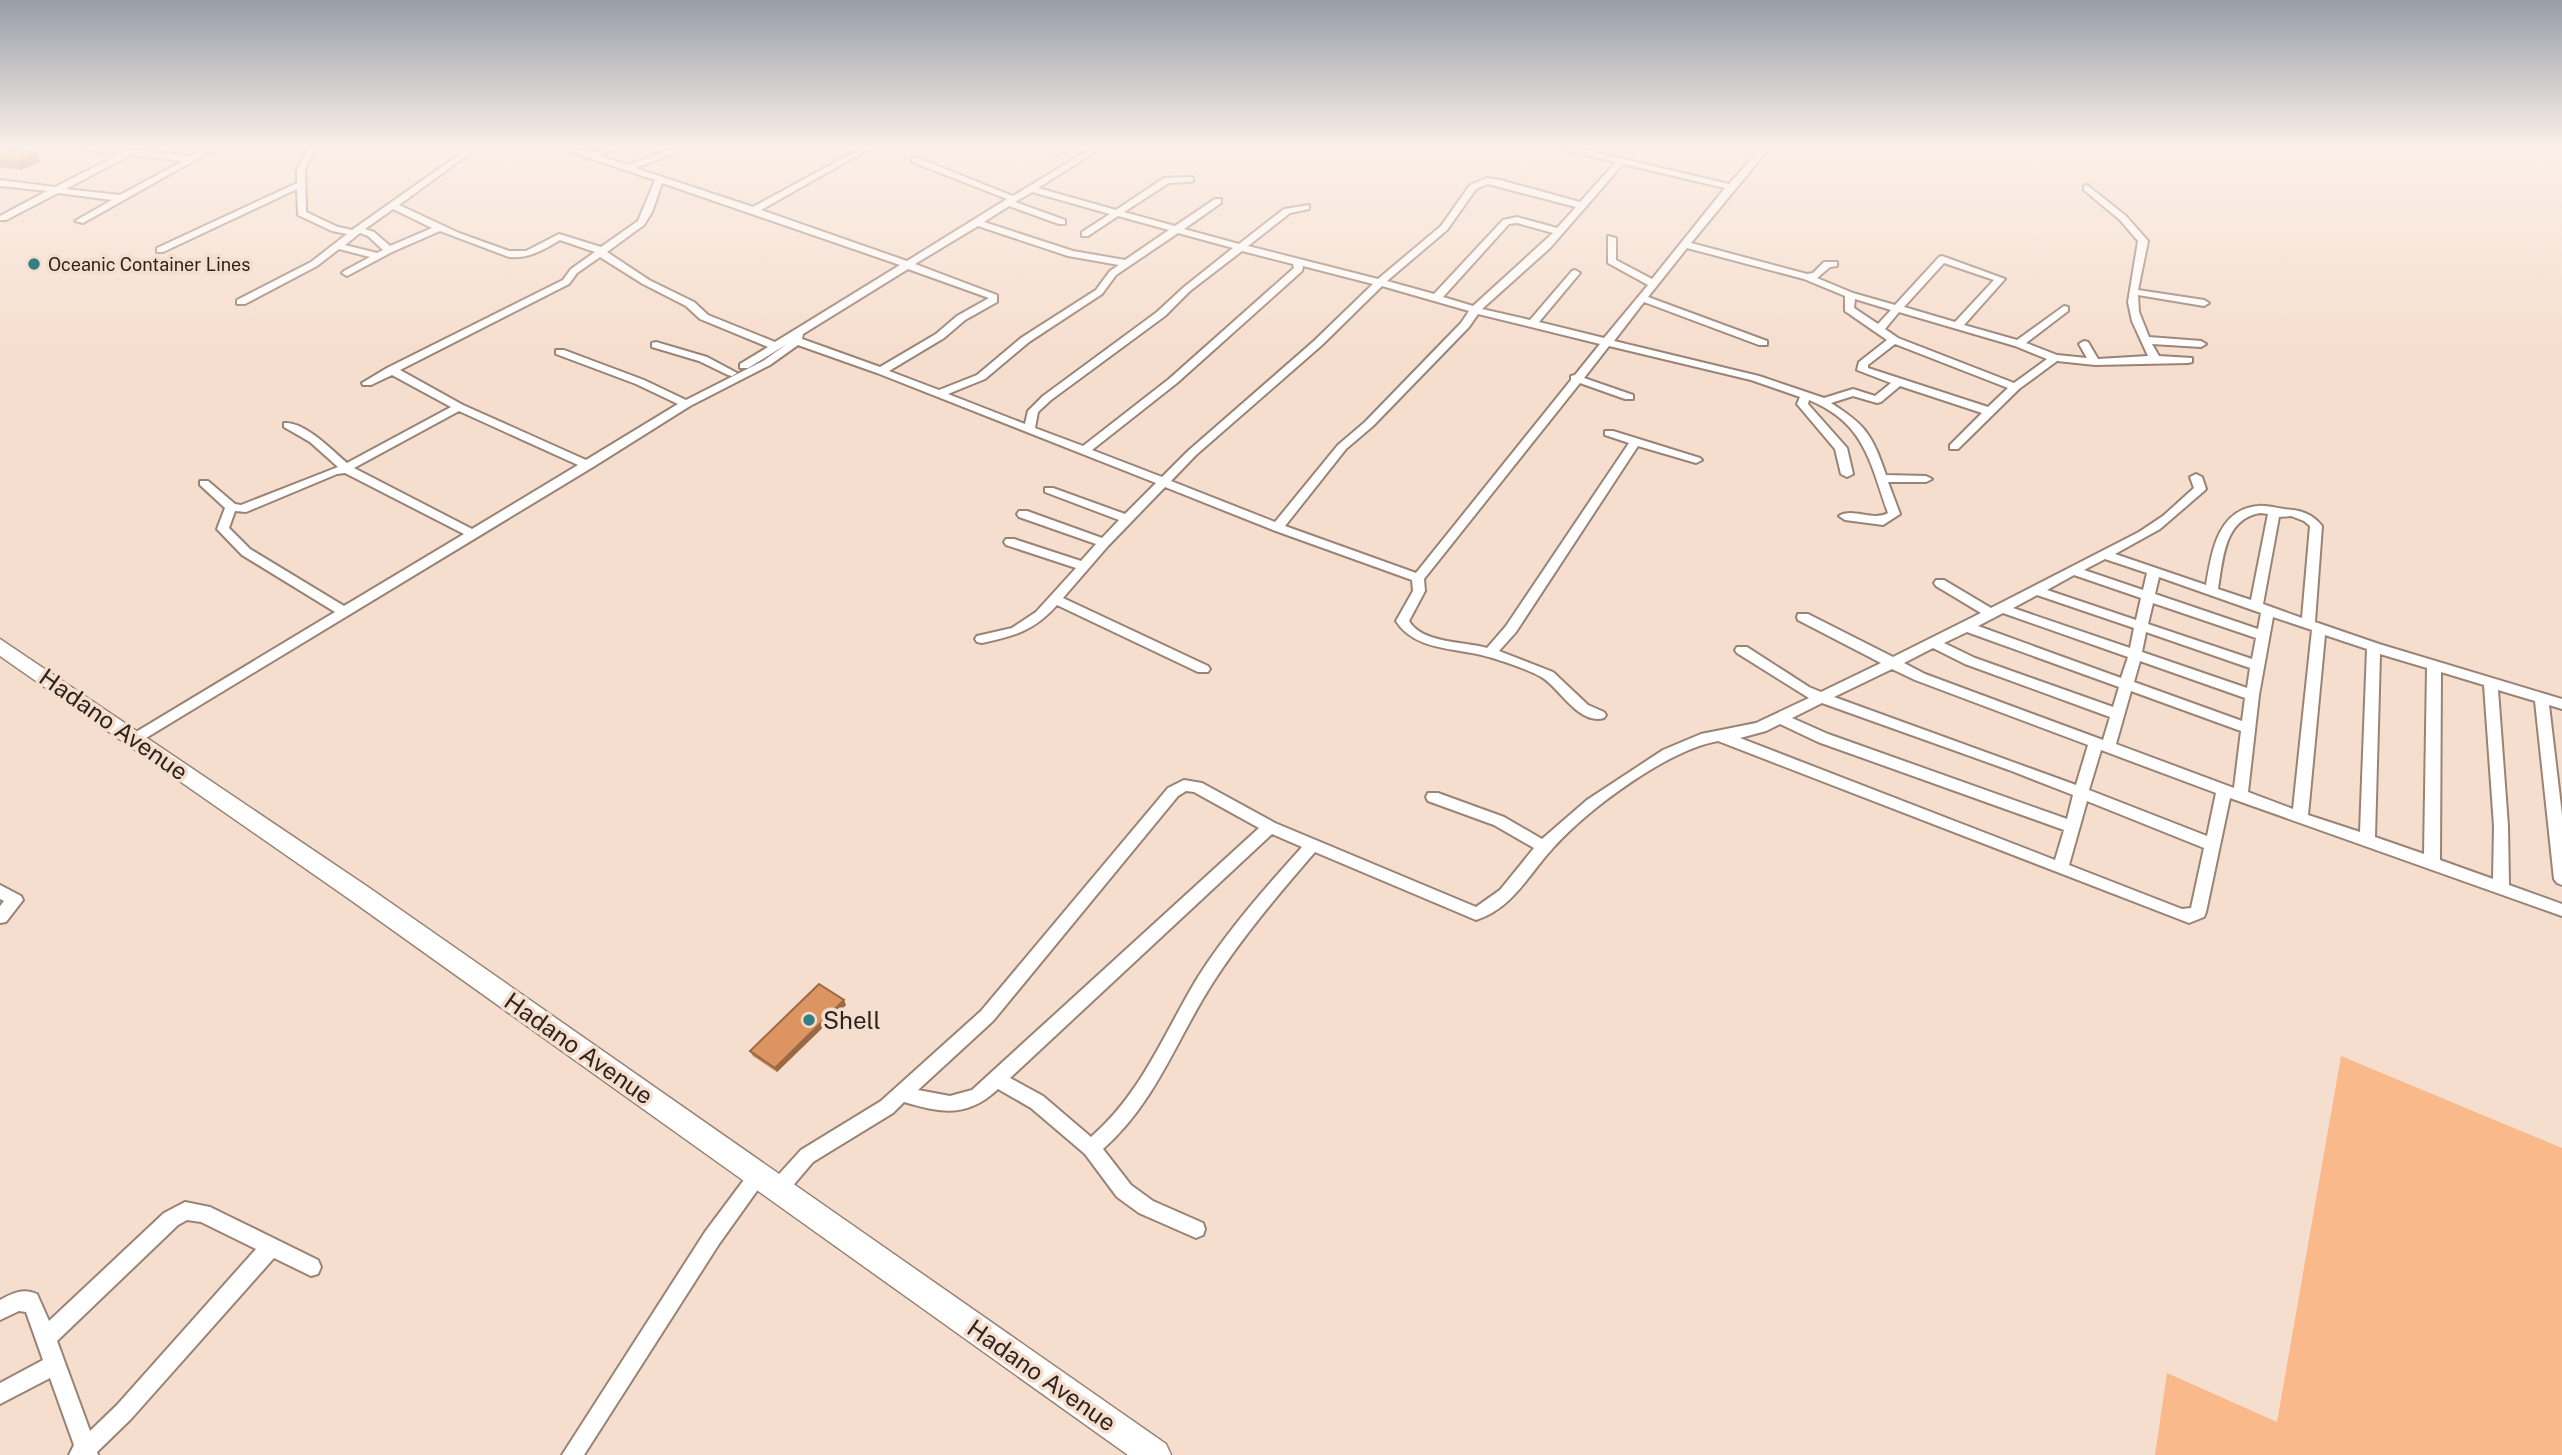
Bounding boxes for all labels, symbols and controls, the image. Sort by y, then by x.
place label: Oceanic Container Lines [48,254,250,275]
marker: Oceanic Container Lines [26,256,42,272]
street label: Hadano Avenue [34,662,194,786]
street label: Hadano Avenue [499,986,659,1110]
place label: Shell [823,1006,881,1034]
marker: Shell [801,1012,817,1028]
street label: Hadano Avenue [962,1313,1122,1437]

